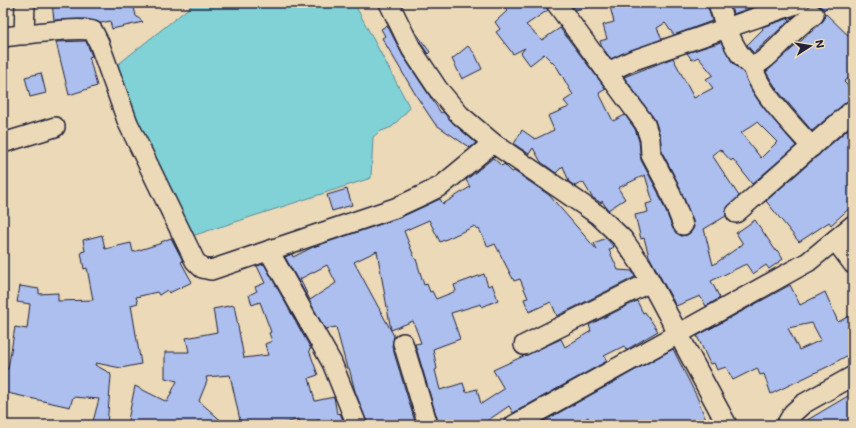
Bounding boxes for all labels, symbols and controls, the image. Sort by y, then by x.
north arrow [790,26,830,66]
text: N [812,38,828,49]

